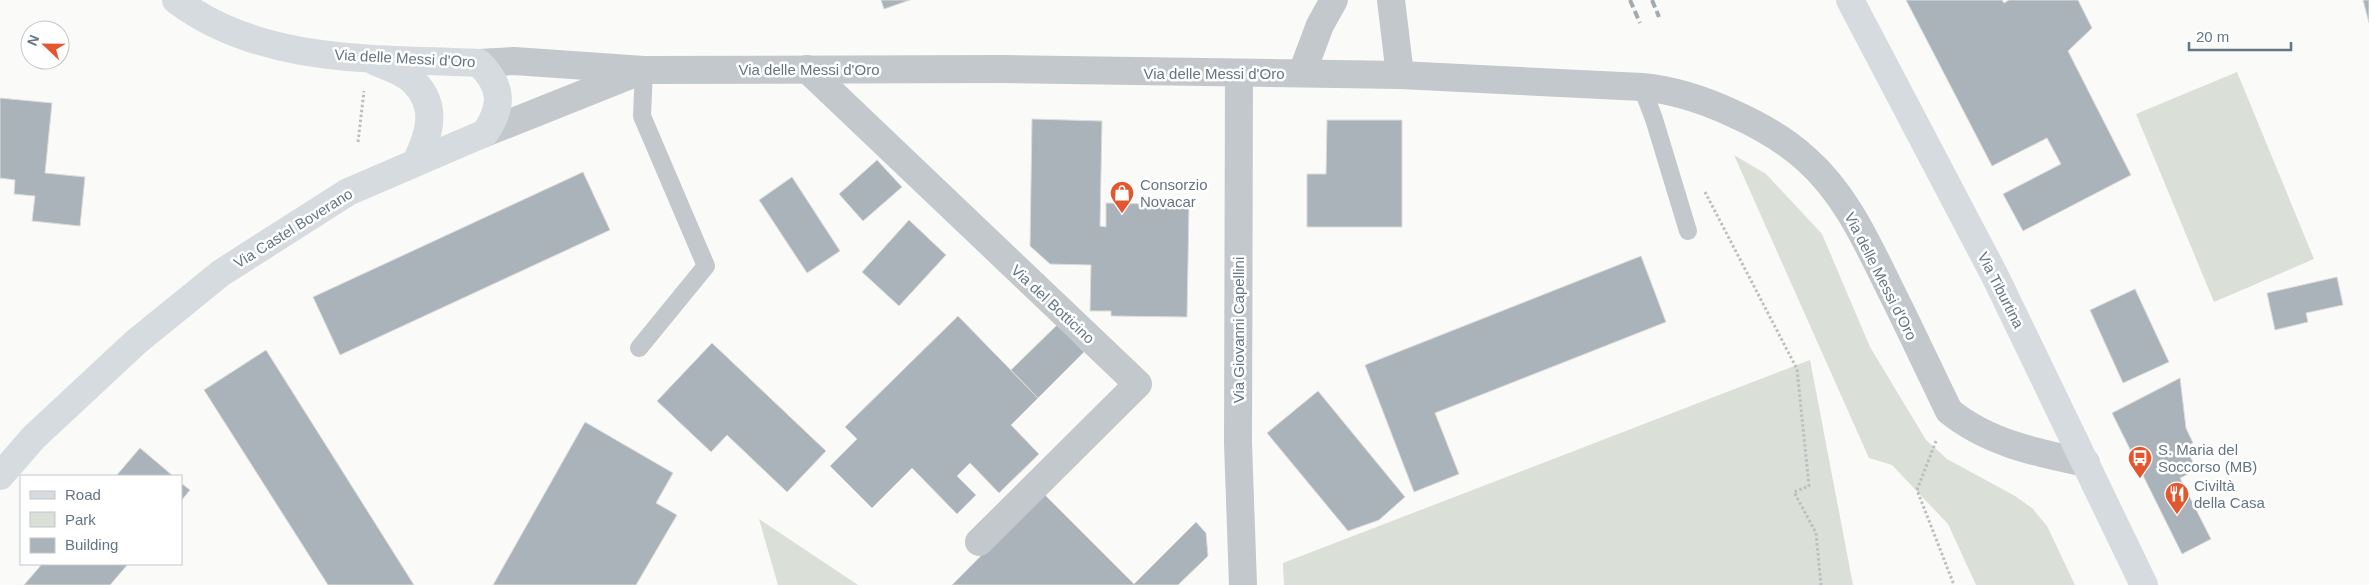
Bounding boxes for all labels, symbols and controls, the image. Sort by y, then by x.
north arrow [20,20,70,70]
scale bar [2189,20,2292,52]
text: 20 m [2196,28,2229,45]
text: N [24,32,42,48]
street label: Via delle Messi d'Oro [334,46,476,70]
street label: Via delle Messi d'Oro [739,61,879,78]
street label: Via delle Messi d'Oro [1144,65,1284,82]
place label: Consorzio Novacar [1140,176,1208,210]
shop icon: Consorzio Novacar [1109,180,1135,214]
street label: Via Castel Boverano [231,185,355,271]
street label: Via delle Messi d'Oro [1841,209,1921,343]
street label: Via Tiburtina [1975,249,2028,331]
street label: Via Giovanni Capellini [1230,257,1247,403]
street label: Via del Botticino [1008,261,1098,347]
place label: S. Maria del Soccorso (MB) [2158,441,2257,475]
bus stop icon: S. Maria del Soccorso (MB) [2127,445,2153,479]
legend [20,475,182,565]
place label: Civiltà della Casa [2194,477,2266,511]
restaurant icon: Civiltà della Casa [2164,481,2190,515]
text: Road [65,486,101,503]
text: Park [65,511,96,528]
text: Building [65,536,118,553]

